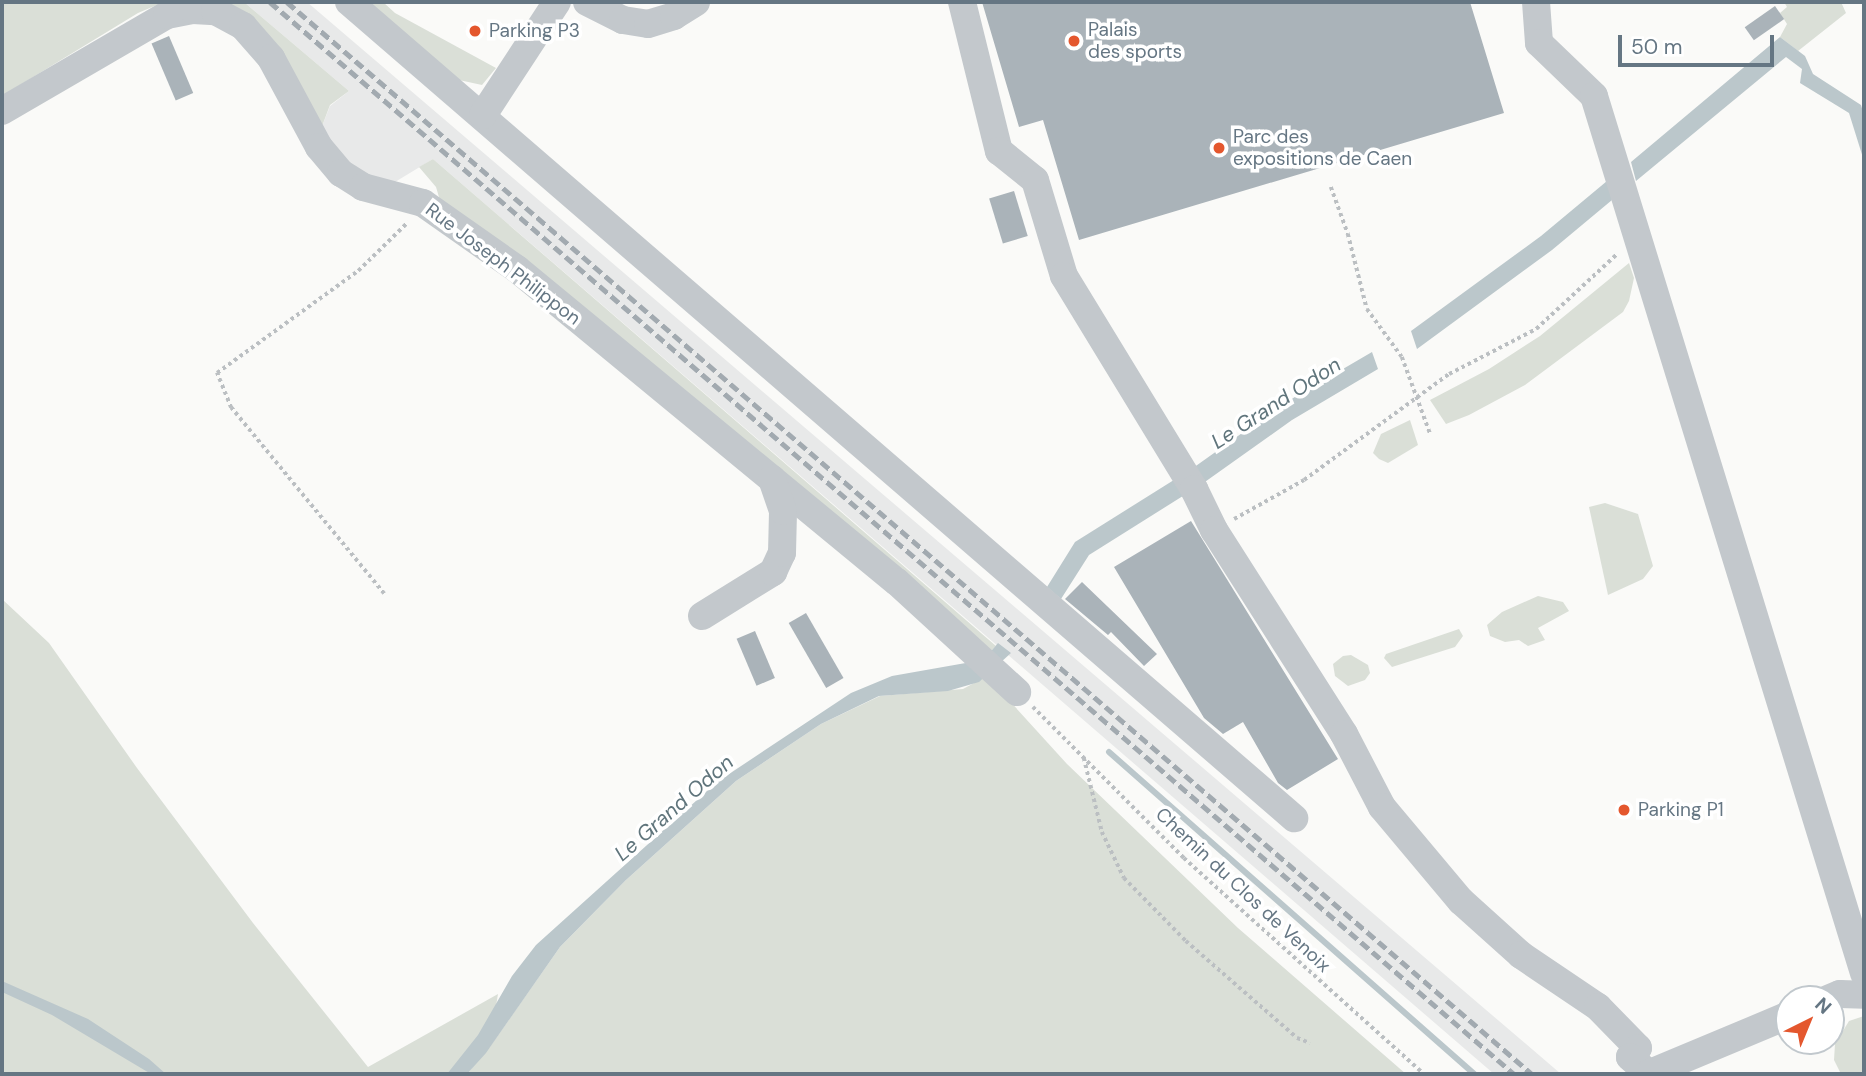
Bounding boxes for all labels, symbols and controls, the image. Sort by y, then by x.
place label: Palais des sports [1088,19,1182,63]
place label: Parking P3 [489,20,580,42]
scale bar [1621,21,1777,65]
marker: Parking P3 [467,23,483,39]
marker: Palais des sports [1066,33,1082,49]
text: 50 m [1631,33,1682,61]
place label: Parc des expositions de Caen [1233,126,1412,170]
marker: Parc des expositions de Caen [1211,140,1227,156]
street label: Rue Joseph Philippon [421,198,585,330]
water label: Le Grand Odon [1207,352,1345,454]
water label: Le Grand Odon [609,750,739,866]
place label: Parking P1 [1638,799,1724,821]
marker: Parking P1 [1616,802,1632,818]
street label: Chemin du Clos de Venoix [1151,803,1335,977]
north arrow [1775,985,1845,1055]
text: N [1810,992,1837,1020]

